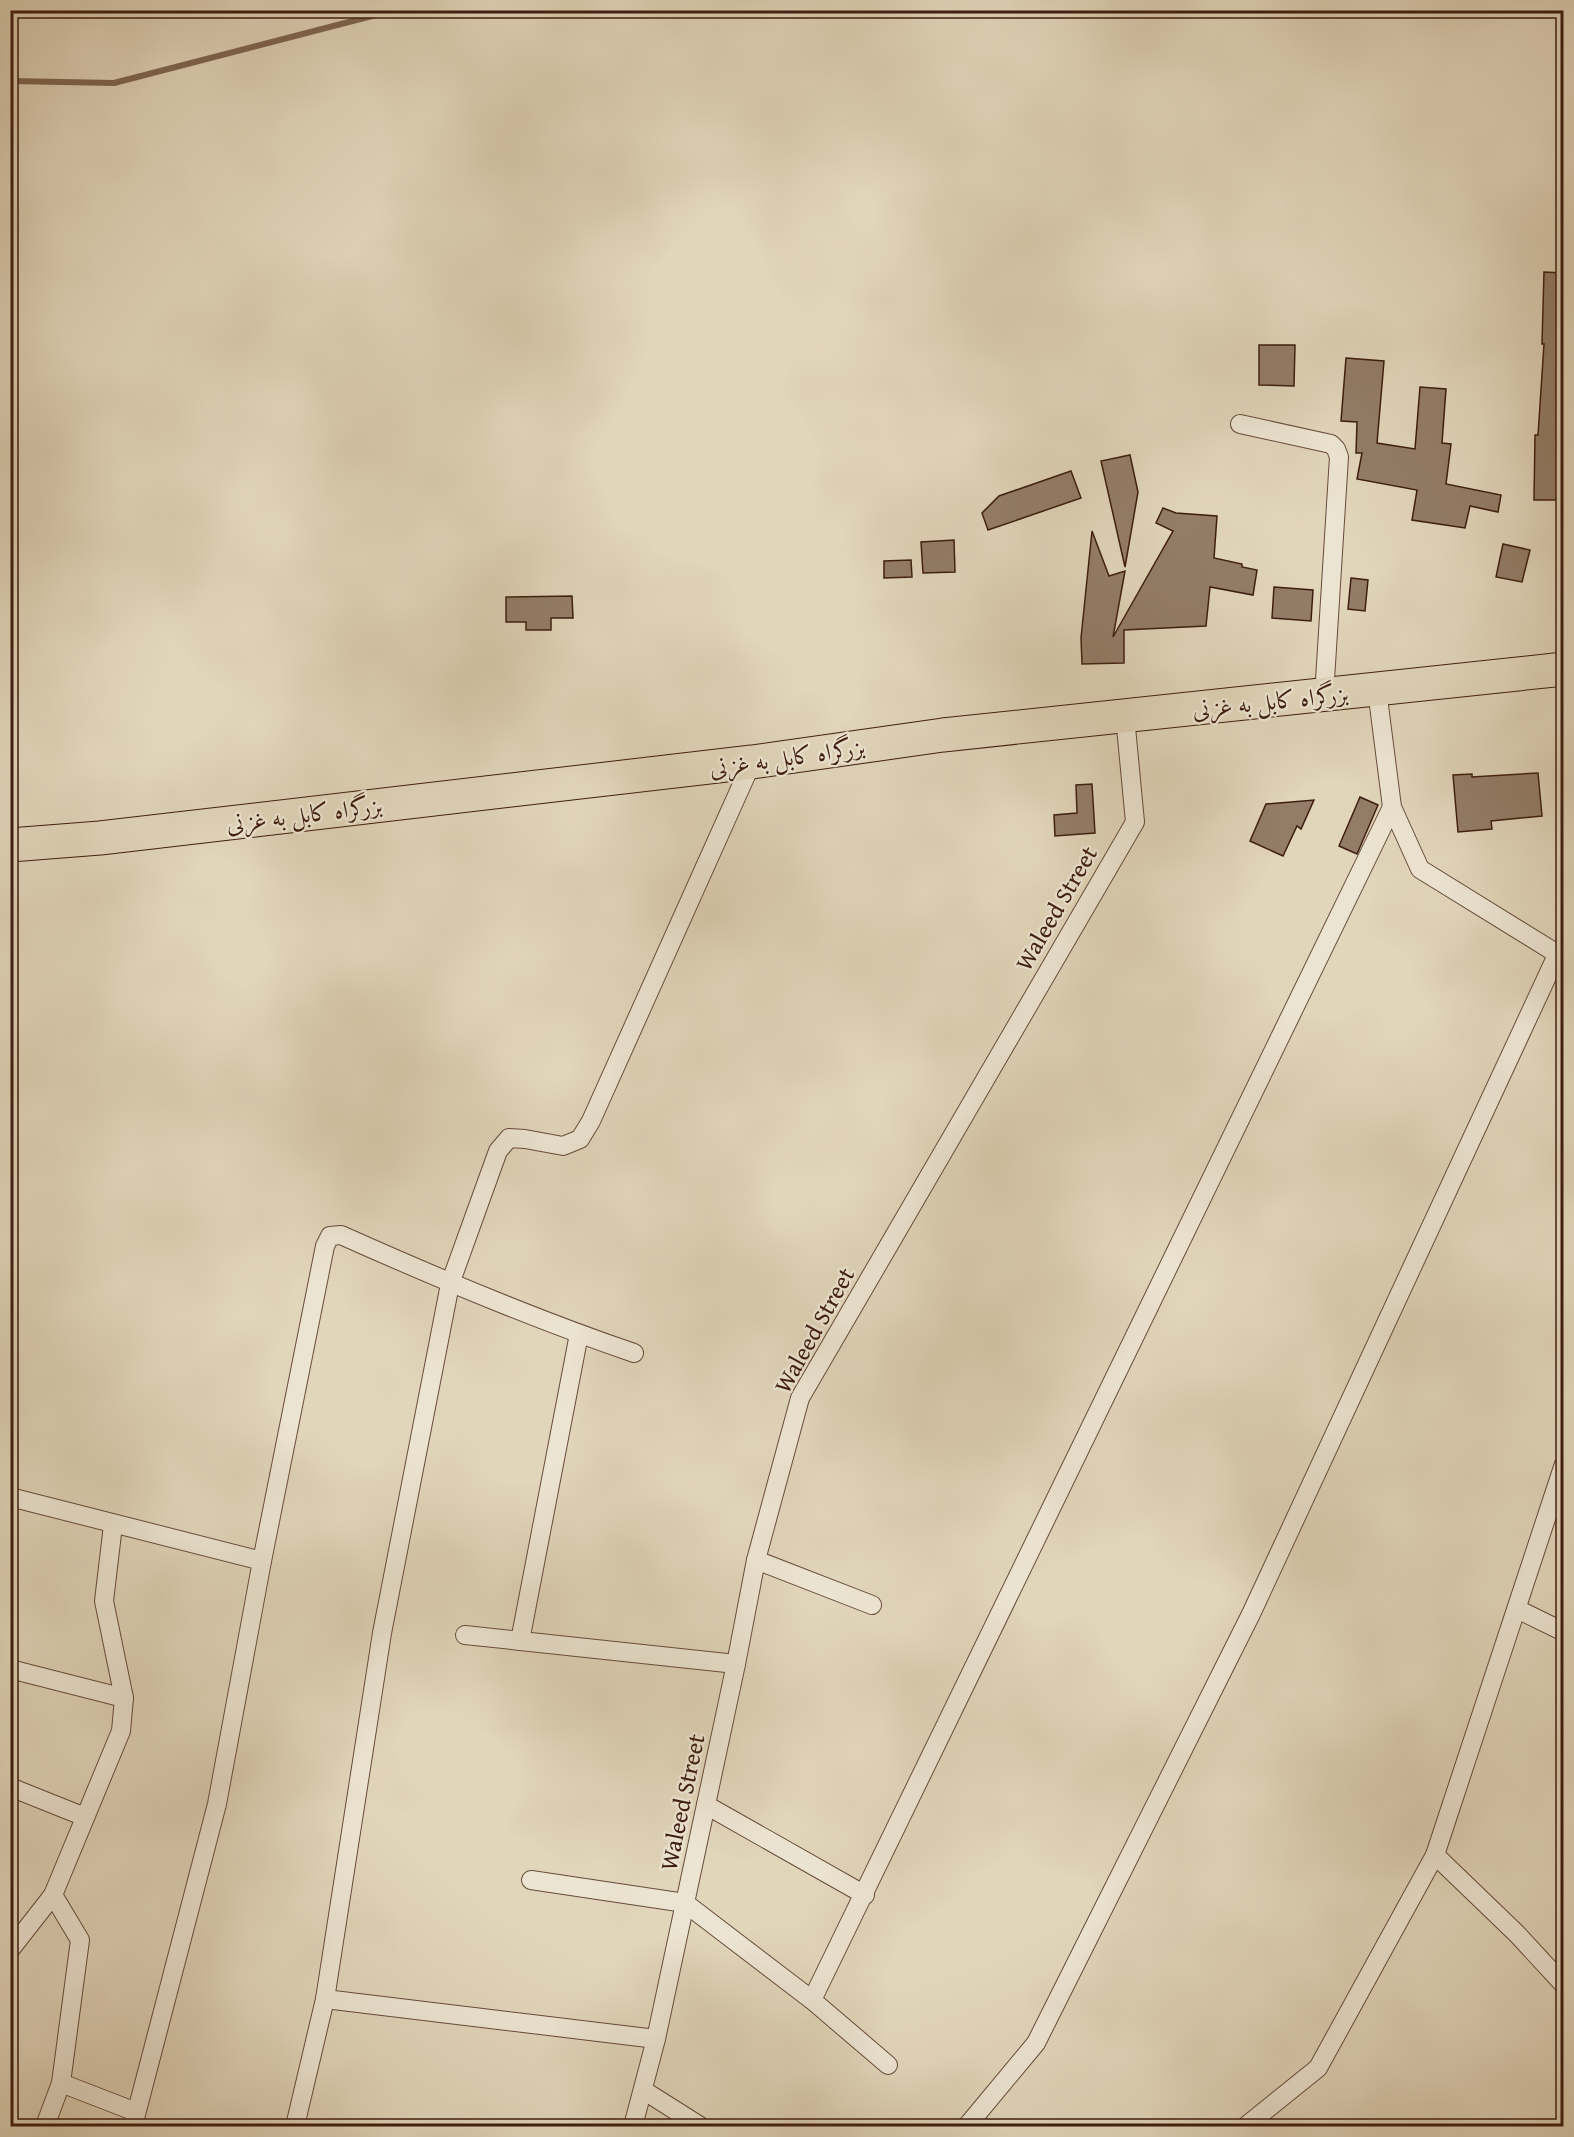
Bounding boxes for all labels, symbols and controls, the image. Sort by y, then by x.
street label: بزرگراه کابل به غزنی [1190,675,1350,727]
street label: بزرگراه کابل به غزنی [707,729,867,785]
street label: بزرگراه کابل به غزنی [224,787,384,841]
street label: Waleed Street [1006,839,1106,977]
street label: Waleed Street [765,1260,863,1399]
street label: Waleed Street [650,1730,714,1874]

